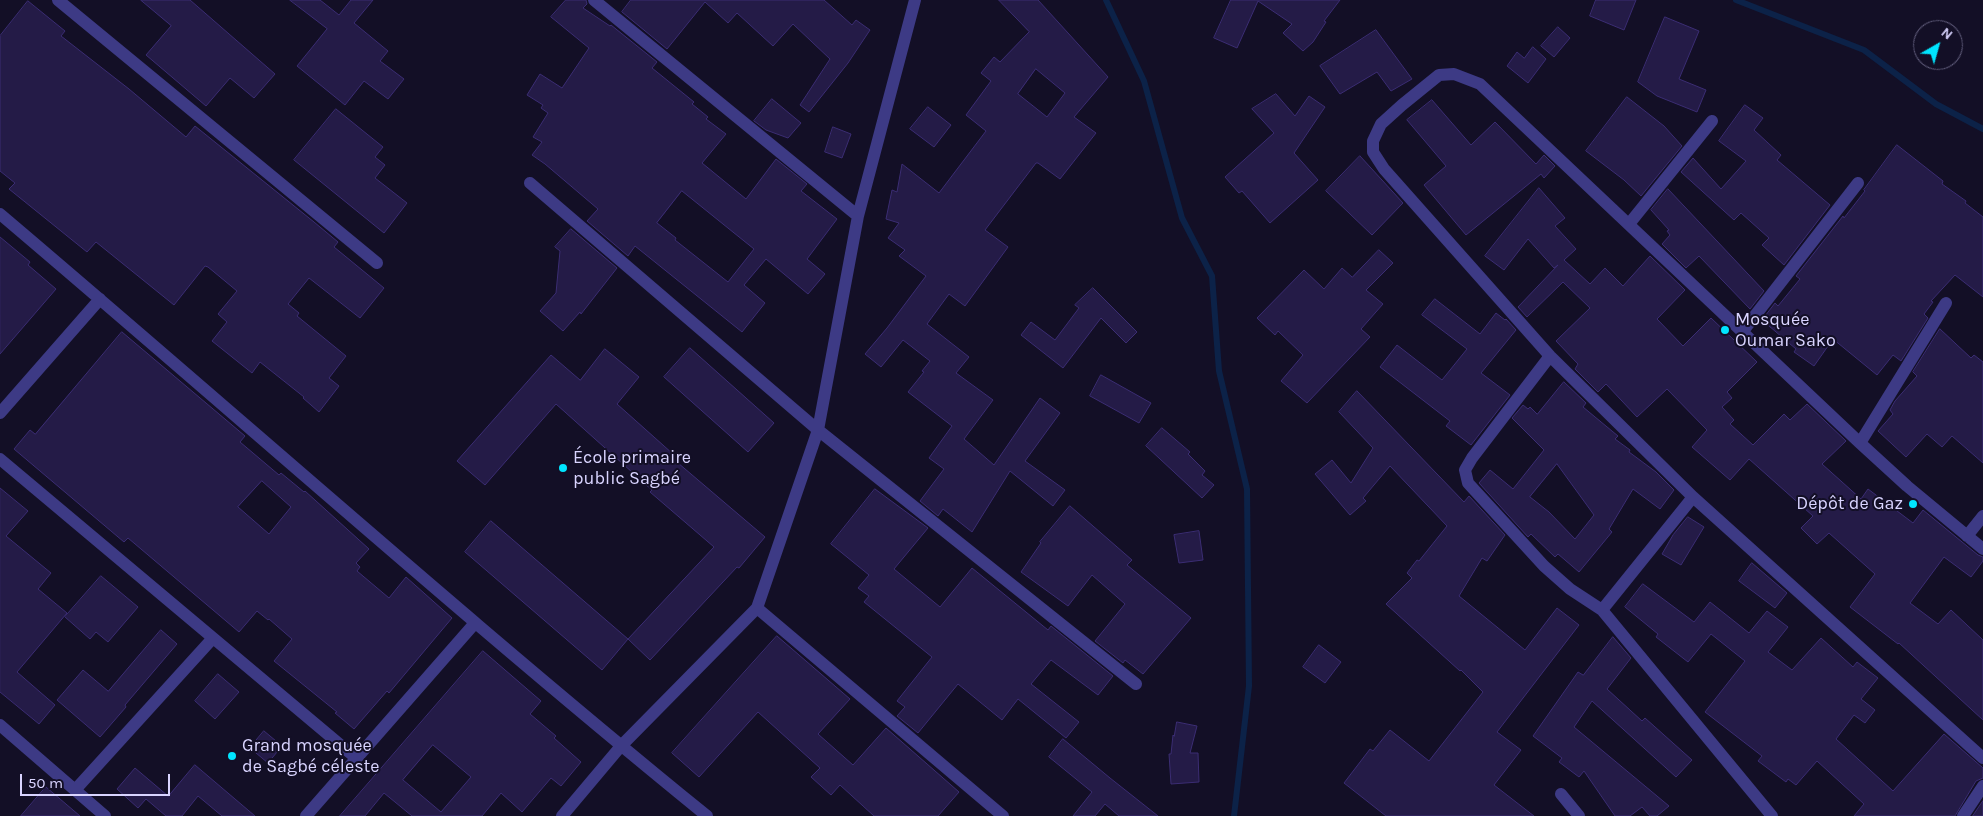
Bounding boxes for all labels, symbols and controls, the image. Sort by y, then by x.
north arrow [1913,20,1963,70]
text: N [1938,24,1956,43]
place label: Mosquée Oumar Sako [1735,309,1836,352]
marker: Mosquée Oumar Sako [1719,324,1731,336]
place label: École primaire public Sagbé [573,447,691,489]
marker: École primaire public Sagbé [557,462,569,474]
place label: Dépôt de Gaz [1796,493,1903,515]
marker: Dépôt de Gaz [1907,498,1919,510]
place label: Grand mosquée de Sagbé céleste [242,735,380,778]
marker: Grand mosquée de Sagbé céleste [226,750,238,762]
scale bar [22,764,172,796]
text: 50 m [28,774,63,792]

